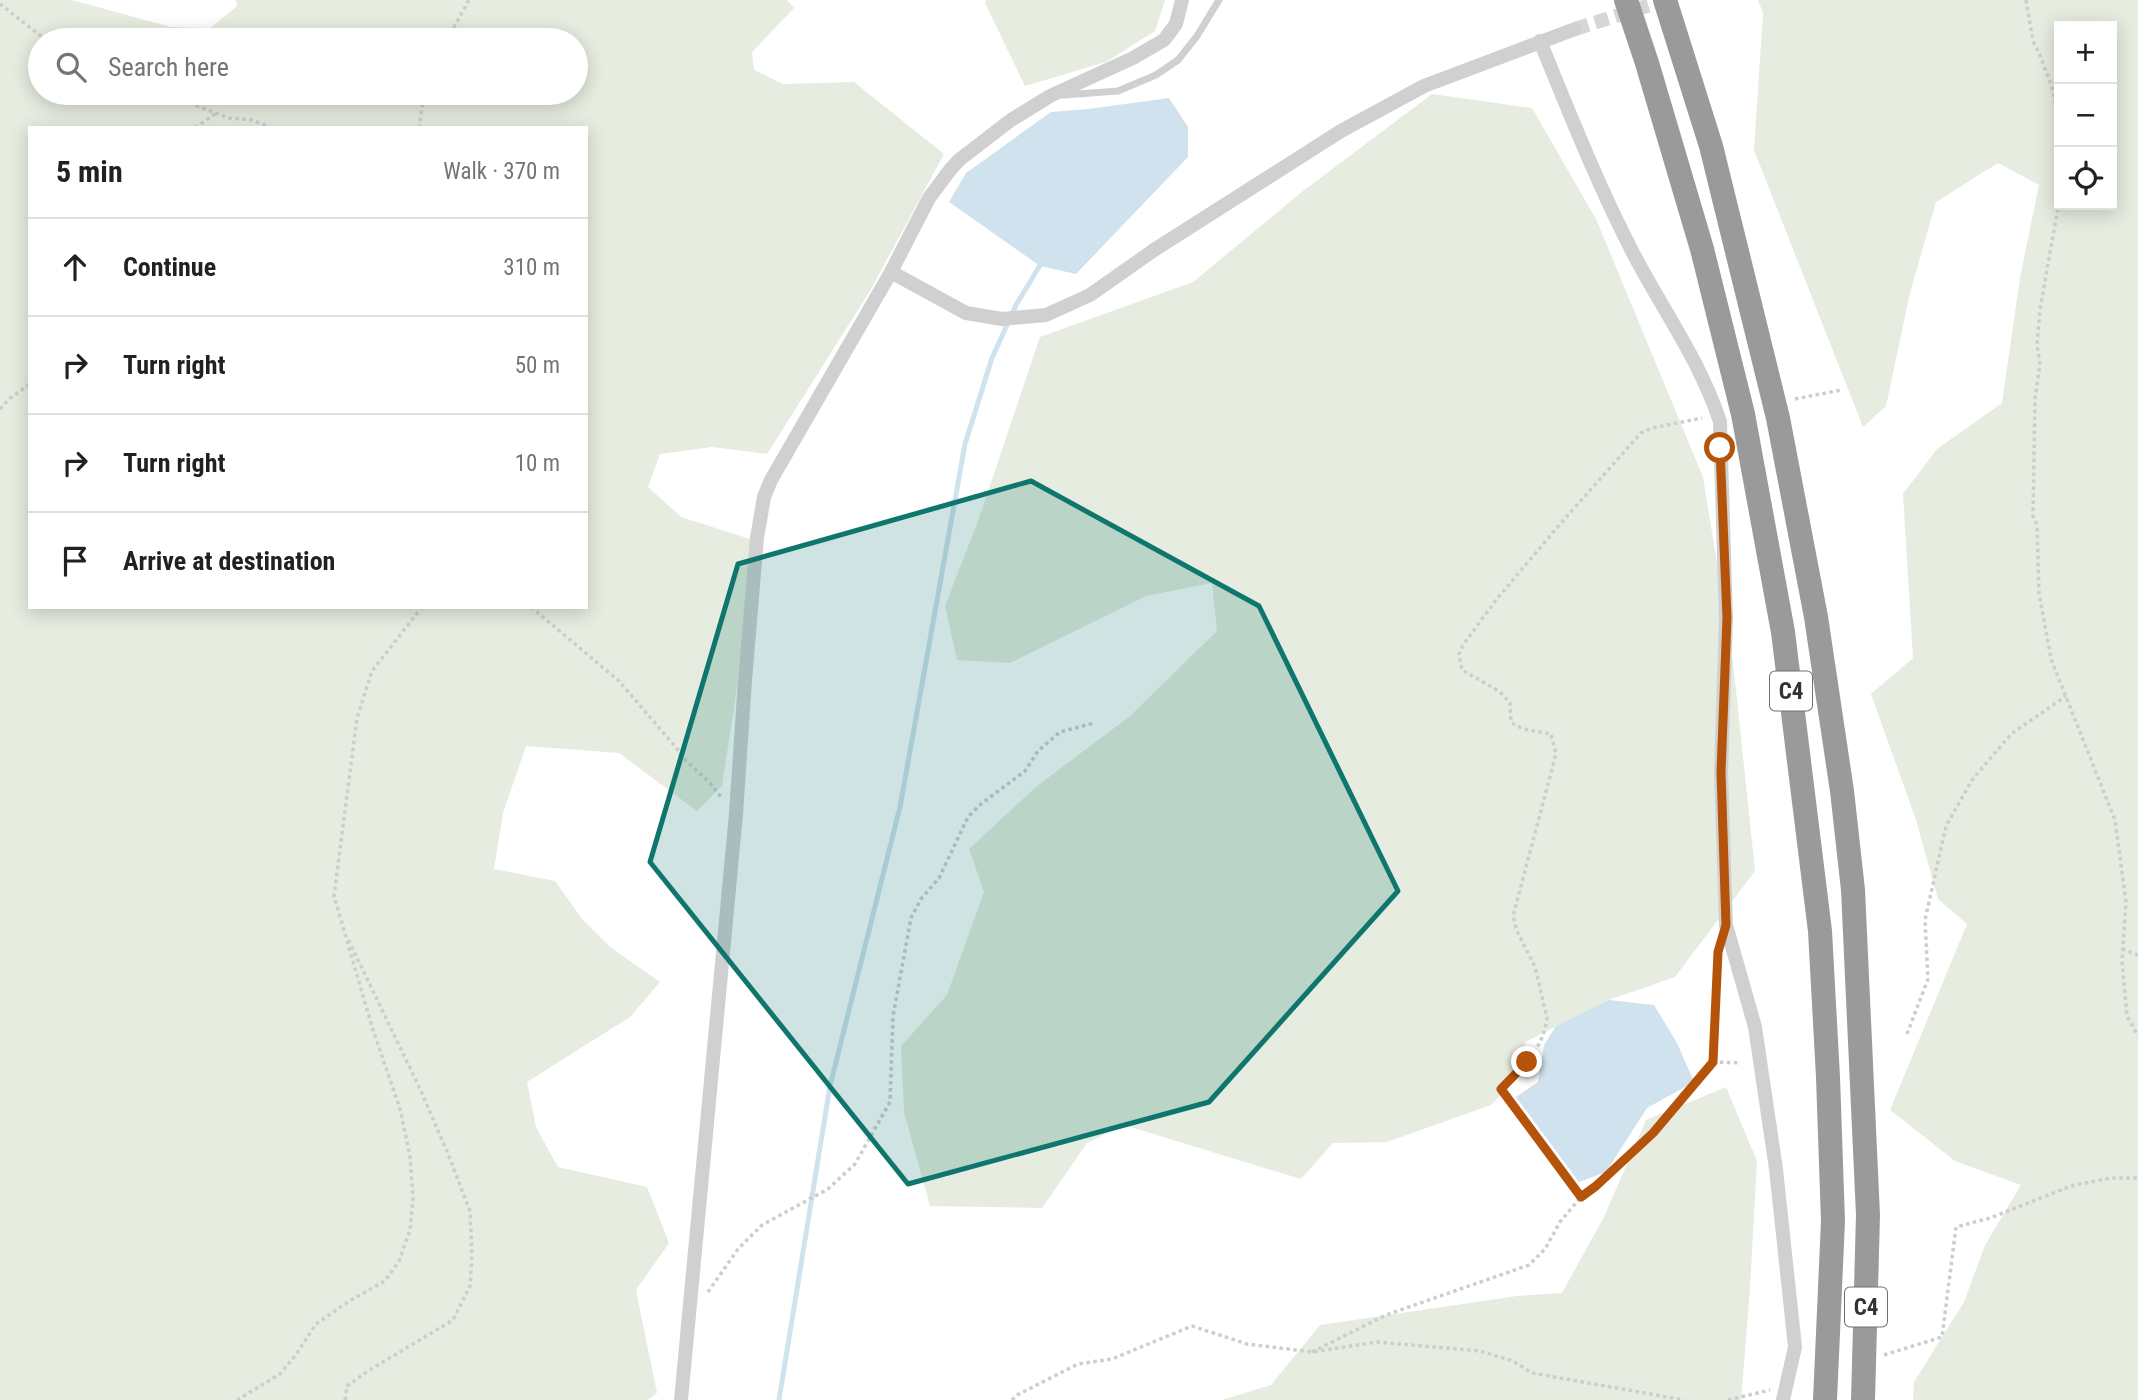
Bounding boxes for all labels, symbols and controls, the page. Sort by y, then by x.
map controls [2054,21,2117,210]
button: + [2054,21,2117,84]
search box [28,28,588,105]
icon: search [52,48,90,86]
text: Search here [108,52,229,82]
button: − [2054,84,2117,147]
button: locate [2054,147,2117,210]
text: 5 min [56,154,123,189]
text: Walk · 370 m [443,158,560,185]
icon: ahead [56,248,94,286]
text: Continue [123,252,216,282]
text: 310 m [503,254,560,281]
icon: right [56,346,94,384]
text: Turn right [123,350,225,380]
text: 50 m [515,352,560,379]
route start [1704,432,1735,463]
icon: right [56,444,94,482]
text: Turn right [123,448,225,478]
text: 10 m [515,450,560,477]
icon: arrive [56,542,94,580]
text: Arrive at destination [123,546,335,576]
road number: C4 [1770,671,1812,710]
route end [1511,1046,1542,1077]
road number: C4 [1845,1288,1887,1326]

